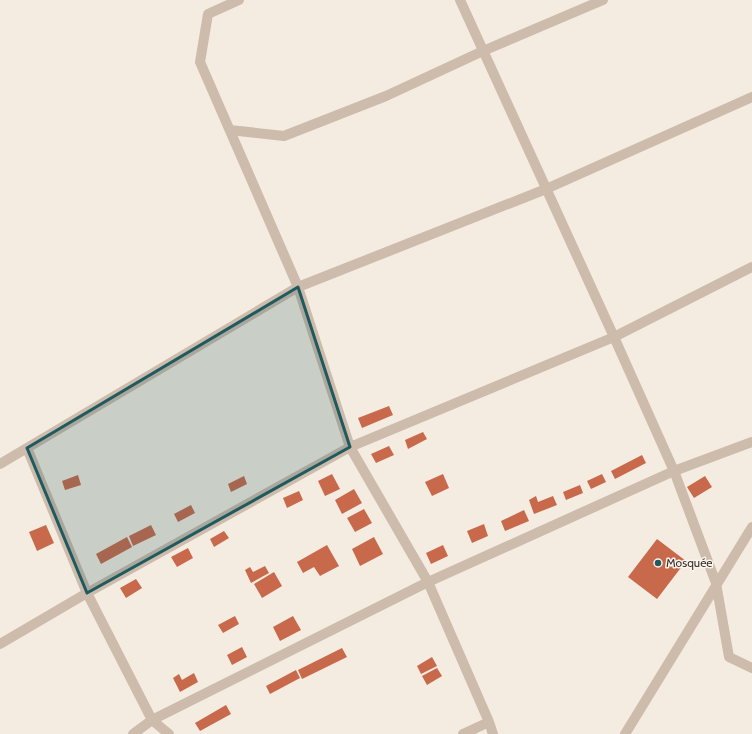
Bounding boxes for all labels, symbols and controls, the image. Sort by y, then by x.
place label: Mosquée [666,555,712,570]
marker: Mosquée [653,558,663,568]

